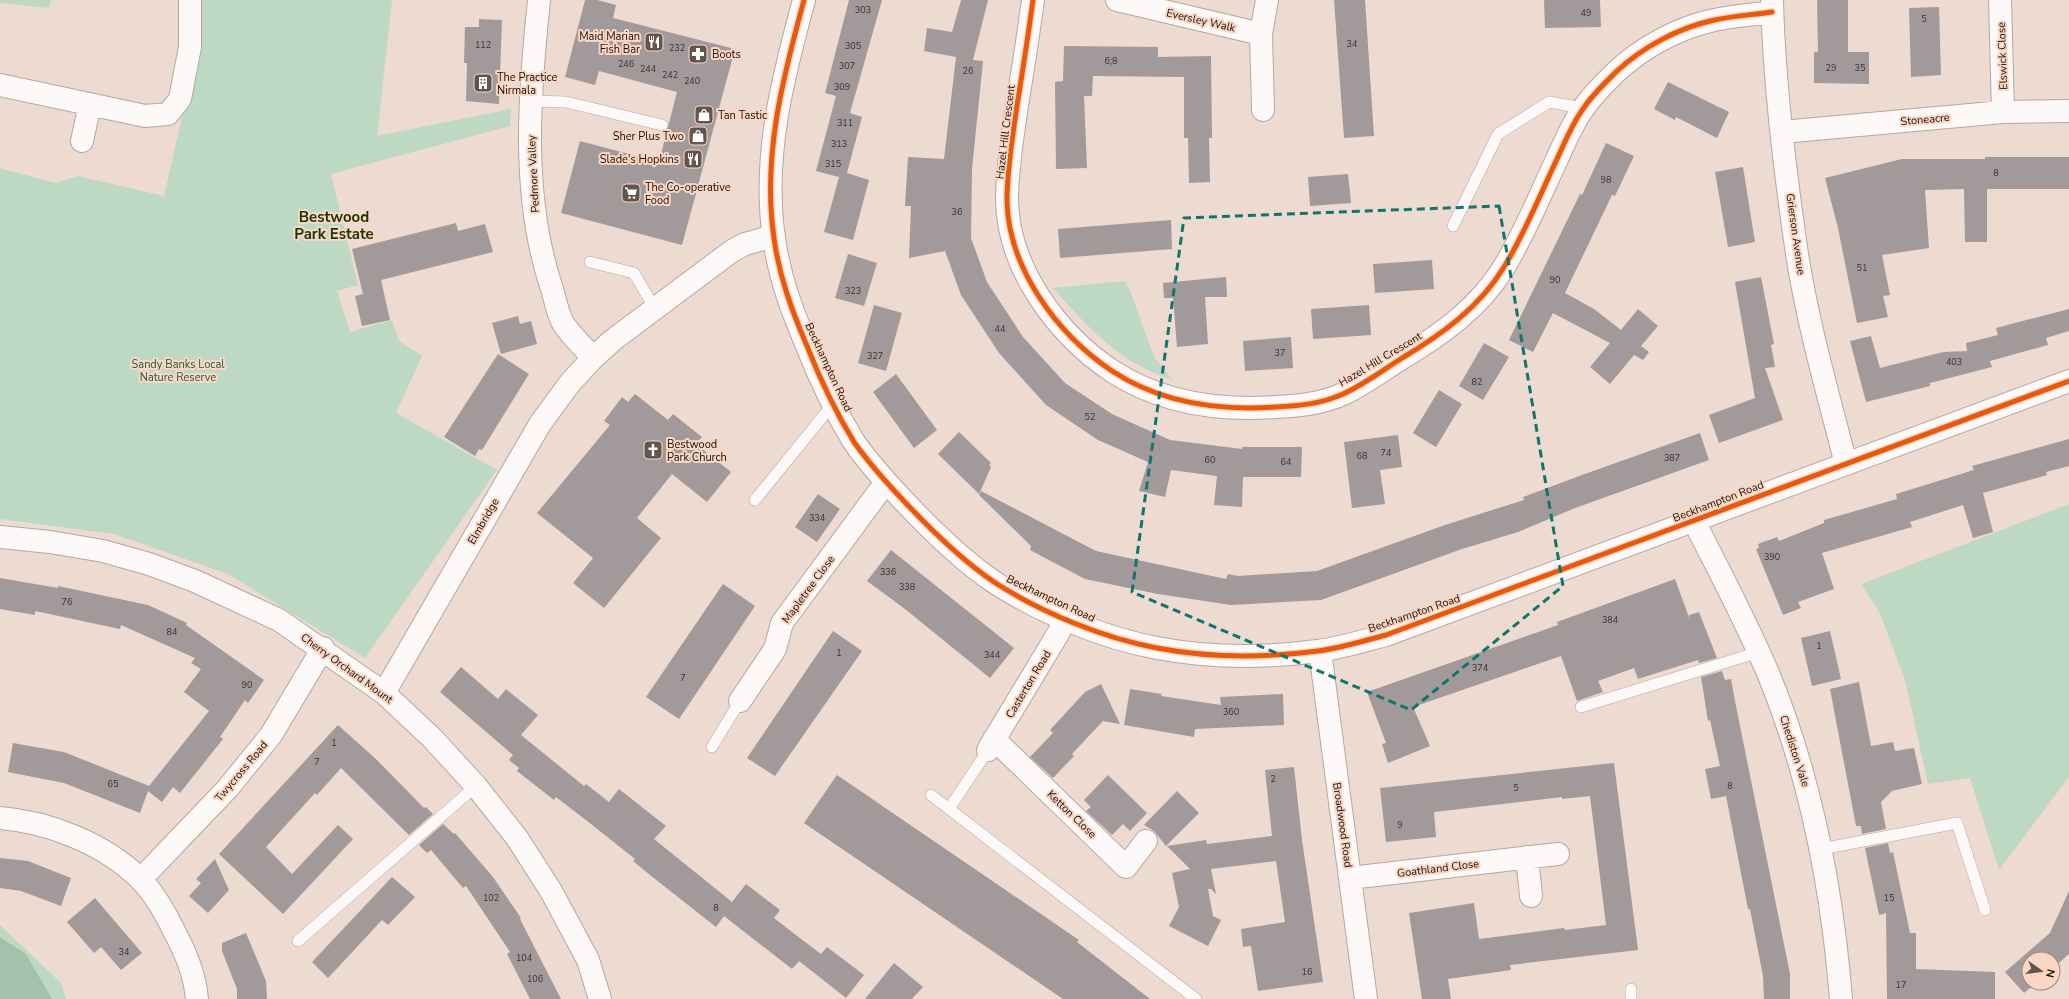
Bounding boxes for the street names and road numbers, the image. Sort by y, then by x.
street label: Eversley Walk [1165,5,1237,36]
street label: Elswick Close [1994,22,2011,90]
street label: Hazel Hill Crescent [992,84,1019,180]
street label: Stoneacre [1900,110,1950,129]
street label: Pedmore Valley [524,134,543,213]
street label: Grierson Avenue [1782,192,1809,276]
street label: Beckhampton Road [801,320,856,414]
street label: Hazel Hill Crescent [1336,329,1425,390]
street label: Beckhampton Road [1671,477,1766,526]
street label: Elmbridge [464,495,503,547]
street label: Mapletree Close [779,552,838,626]
street label: Beckhampton Road [1004,571,1098,626]
street label: Beckhampton Road [1366,591,1462,636]
street label: Cherry Orchard Mount [298,630,396,707]
street label: Casterton Road [1002,648,1055,721]
street label: Chediston Vale [1776,713,1813,789]
street label: Twycross Road [212,738,271,805]
street label: Broadwood Road [1329,781,1356,869]
street label: Ketton Close [1044,787,1100,842]
street label: Goathland Close [1396,856,1480,881]

